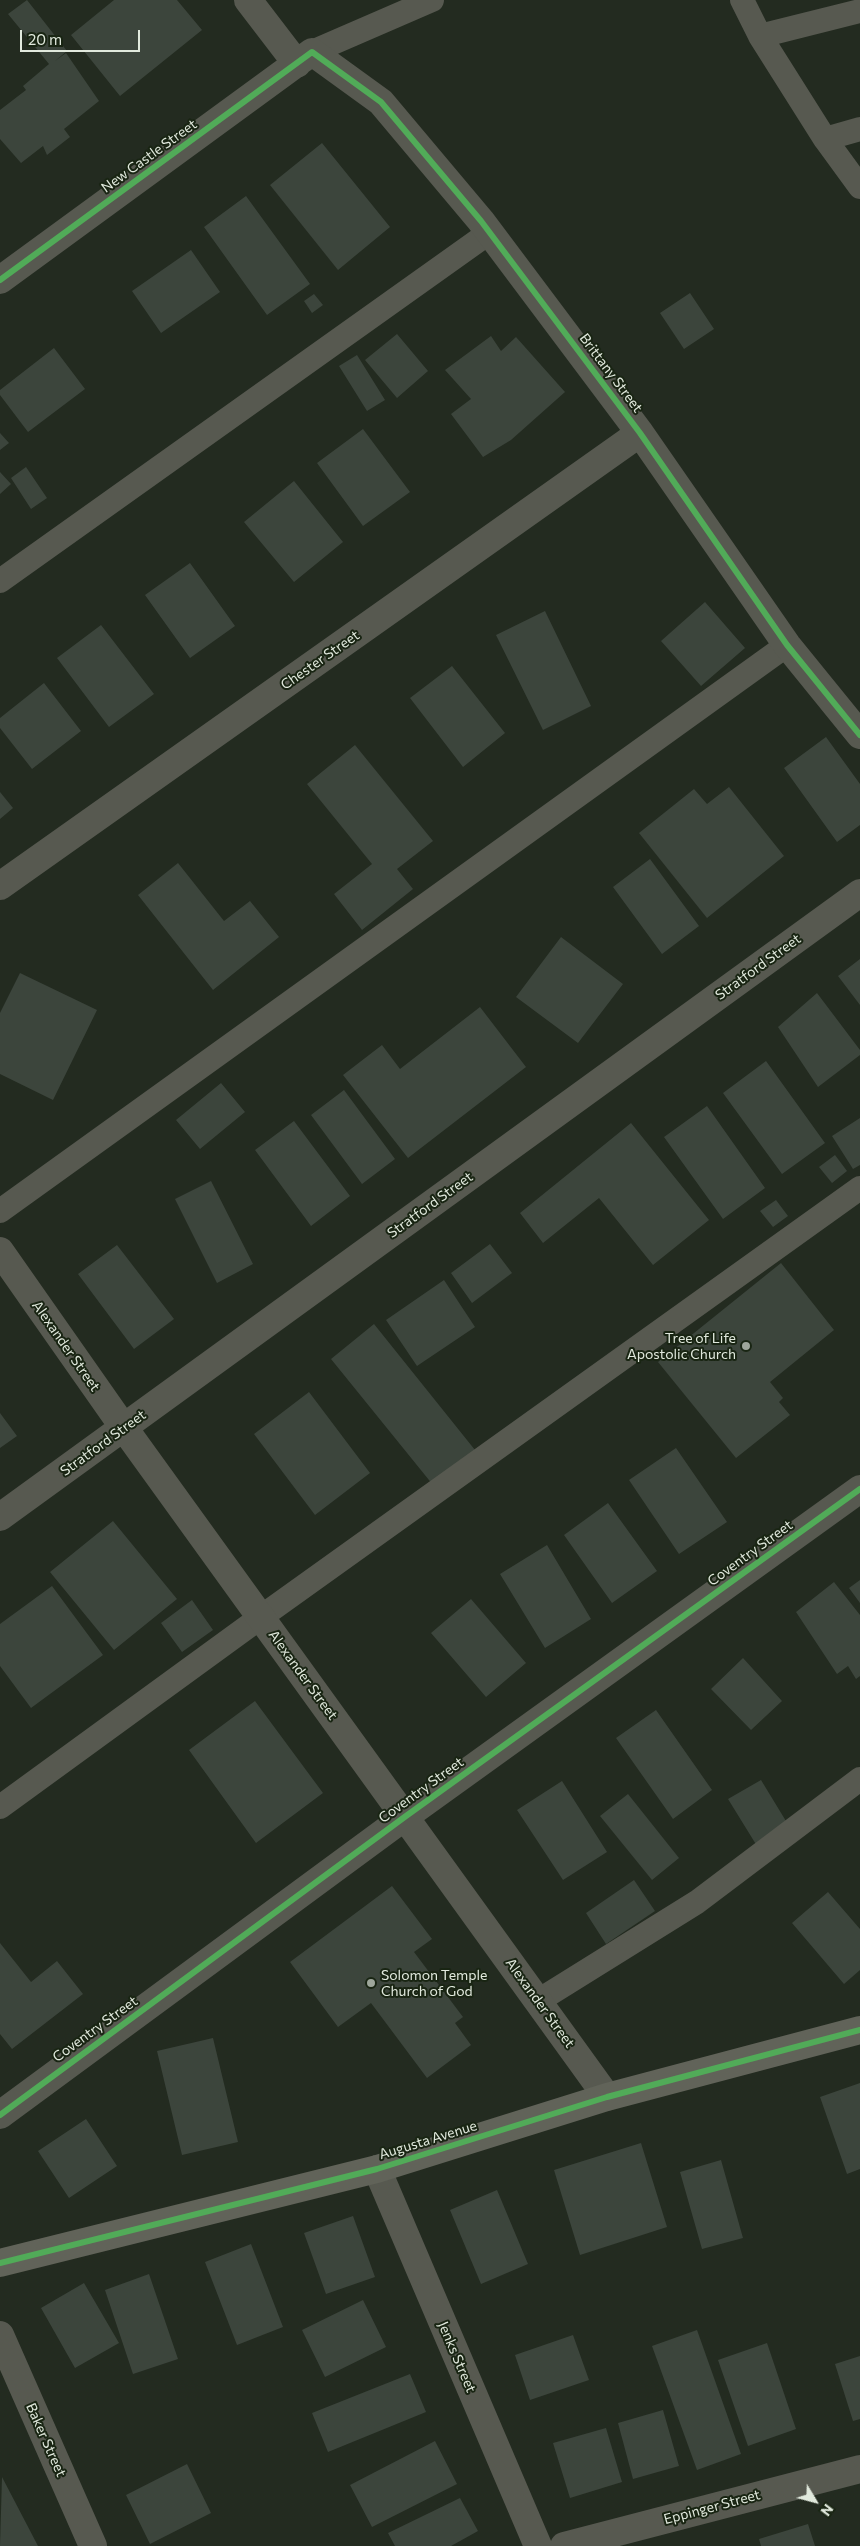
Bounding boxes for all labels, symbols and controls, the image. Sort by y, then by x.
scale bar [22,20,142,52]
text: 20 m [28,30,62,48]
street label: New Castle Street [98,116,200,196]
street label: Brittany Street [576,330,646,416]
street label: Chester Street [277,627,363,693]
street label: Stratford Street [712,930,804,1004]
street label: Stratford Street [384,1168,476,1242]
street label: Alexander Street [29,1297,103,1395]
place label: Tree of Life Apostolic Church [627,1330,736,1362]
marker: Tree of Life Apostolic Church [740,1340,752,1352]
street label: Stratford Street [57,1406,149,1480]
street label: Coventry Street [704,1517,796,1589]
street label: Alexander Street [265,1627,341,1723]
street label: Coventry Street [375,1754,467,1826]
street label: Alexander Street [502,1955,578,2051]
place label: Solomon Temple Church of God [381,1967,487,2000]
marker: Solomon Temple Church of God [365,1977,377,1989]
street label: Coventry Street [49,1993,141,2065]
street label: Augusta Avenue [377,2117,479,2163]
street label: Jenks Street [434,2319,480,2395]
street label: Baker Street [22,2401,70,2479]
north arrow [790,2476,840,2526]
street label: Eppinger Street [662,2486,762,2528]
text: N [817,2501,837,2520]

